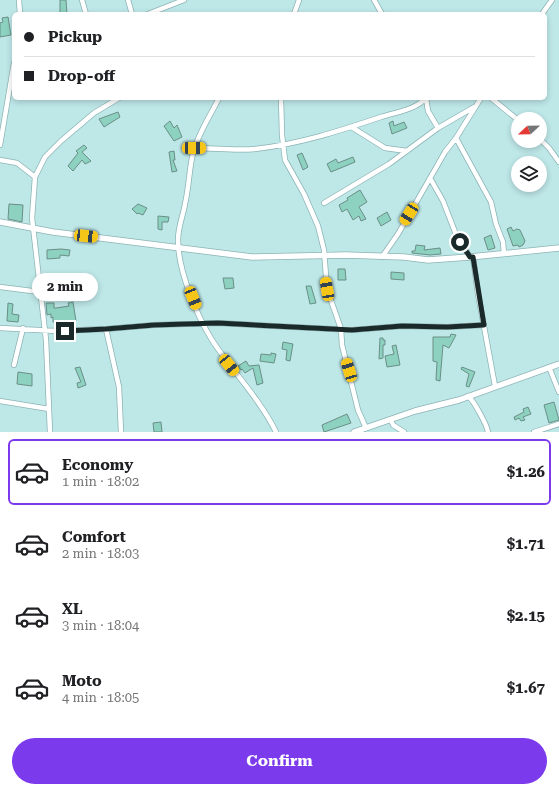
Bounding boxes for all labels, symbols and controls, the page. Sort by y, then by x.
text: Pickup [48,28,102,46]
text: Drop-off [48,67,115,85]
north arrow [511,112,547,148]
map controls [511,112,547,192]
car [182,142,206,154]
button: layers [511,156,547,192]
car [398,201,420,227]
car [73,229,99,243]
route start [451,233,469,251]
callout: 2 min [32,273,98,301]
car [319,276,335,302]
text: 2 min [47,279,83,294]
car [183,285,203,311]
route end [56,322,74,340]
car [217,352,241,378]
car [340,357,358,383]
icon: car [14,454,50,490]
text: Economy [62,456,133,474]
text: $1.26 [507,463,545,481]
text: 1 min · 18:02 [62,474,139,489]
icon: car [14,526,50,562]
text: Comfort [62,528,126,546]
text: $1.71 [507,535,545,553]
text: 2 min · 18:03 [62,546,139,561]
icon: car [14,598,50,634]
text: XL [62,600,83,618]
text: $2.15 [507,607,545,625]
text: 3 min · 18:04 [62,618,139,633]
icon: car [14,670,50,706]
text: Moto [62,672,102,690]
text: $1.67 [507,679,545,697]
text: 4 min · 18:05 [62,690,139,705]
button: Confirm [12,738,547,784]

